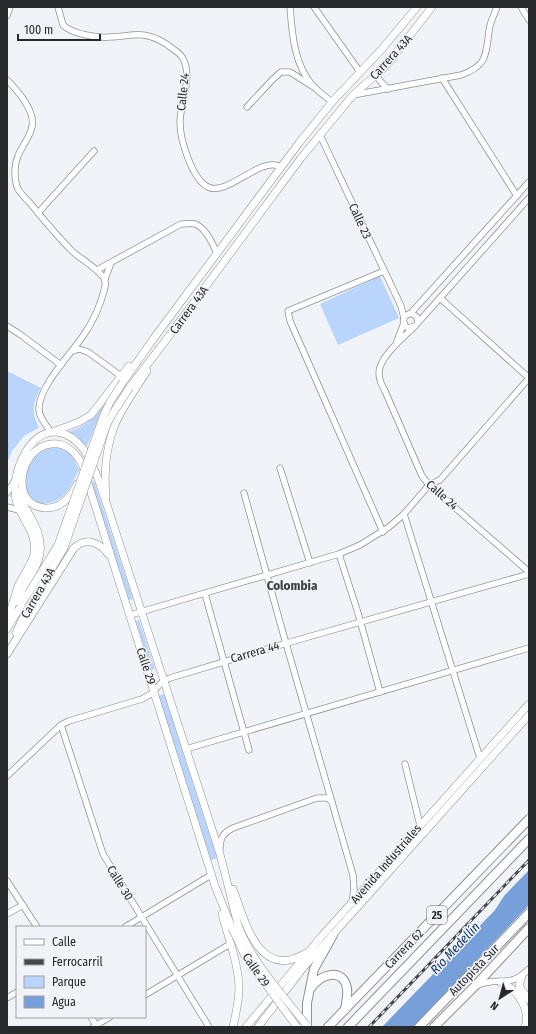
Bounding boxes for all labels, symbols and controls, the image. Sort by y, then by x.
scale bar [18,16,100,42]
text: 100 m [24,23,53,37]
street label: Carrera 43A [367,31,415,82]
street label: Calle 24 [174,72,192,111]
street label: Calle 23 [346,201,374,241]
street label: Carrera 43A [167,283,211,337]
street label: Calle 24 [423,477,461,513]
street label: Carrera 43A [18,565,58,621]
district label: Colombia [267,578,318,593]
street label: Carrera 44 [229,638,281,666]
street label: Calle 29 [134,646,159,686]
street label: Avenida Industriales [348,822,424,906]
street label: Calle 30 [104,863,136,903]
road number: 25 [427,906,447,924]
water label: Río Medellín [427,919,483,977]
legend [16,926,146,1018]
street label: Carrera 62 [382,926,426,972]
text: Calle [52,935,76,949]
street label: Autopista Sur [446,941,503,999]
street label: Calle 29 [239,950,273,990]
text: Ferrocarril [52,955,103,969]
text: Parque [52,975,86,989]
north arrow [480,978,520,1018]
text: Agua [52,995,76,1009]
text: N [488,998,501,1013]

